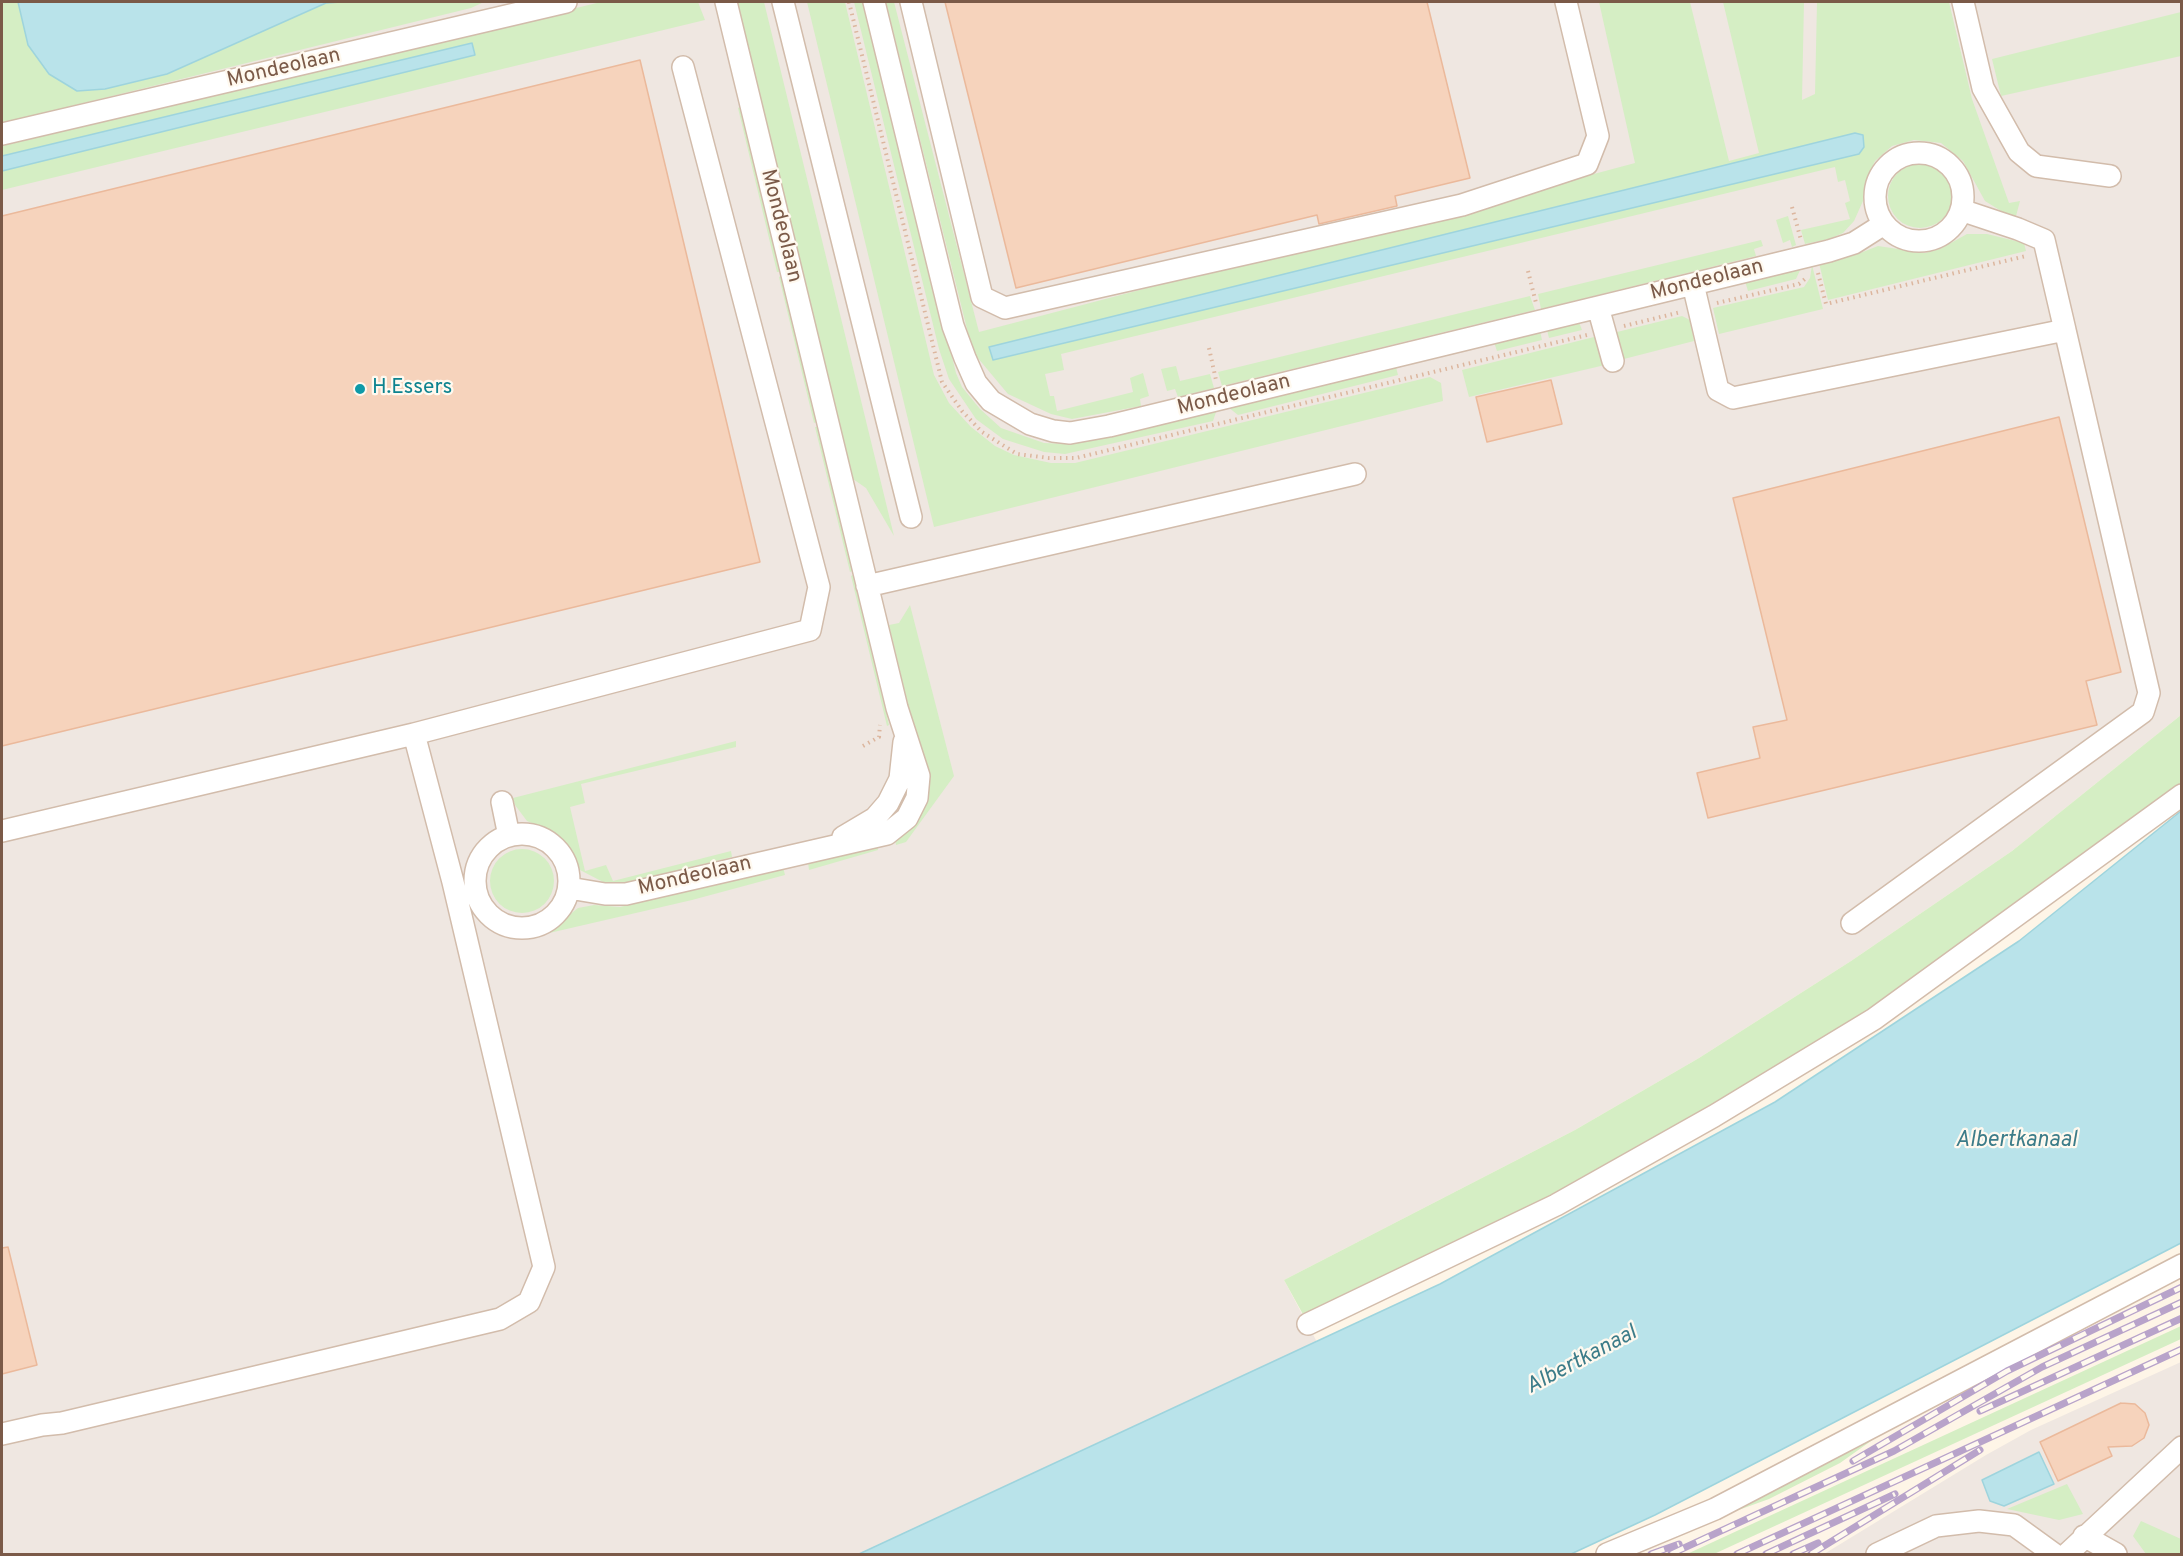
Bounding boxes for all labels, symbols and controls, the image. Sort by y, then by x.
street label: Mondeolaan [225,44,343,94]
street label: Mondeolaan [754,167,806,285]
street label: Mondeolaan [1648,255,1766,307]
street label: Mondeolaan [1175,370,1293,422]
place label: H.Essers [372,376,452,402]
marker: H.Essers [353,382,367,396]
street label: Mondeolaan [636,852,754,902]
water label: Albertkanaal [1955,1129,2077,1155]
water label: Albertkanaal [1522,1321,1642,1401]

